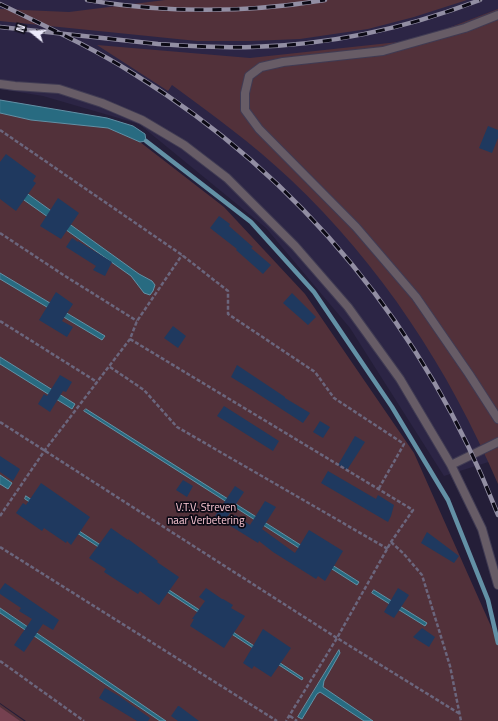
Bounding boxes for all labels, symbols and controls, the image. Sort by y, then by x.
north arrow [12,12,52,52]
text: N [12,22,29,34]
park label: V.T.V. Streven naar Verbetering [167,501,245,527]

